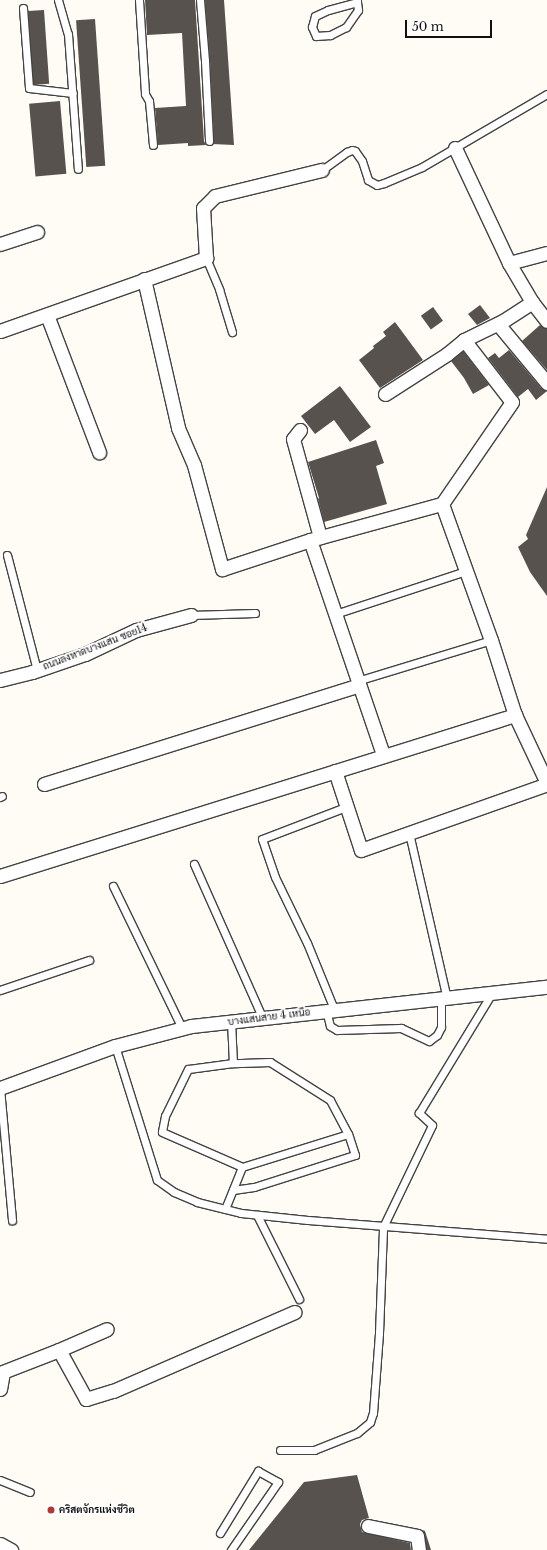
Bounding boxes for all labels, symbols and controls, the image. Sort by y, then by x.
scale bar [407,12,494,38]
text: 50 m [412,19,444,34]
street label: ถนนลงหาดบางแสน ซอย14 [41,622,149,672]
street label: บางแสนสาย 4 เหนือ [227,1006,311,1028]
place label: คริสตจักรแห่งชีวิต [59,1504,135,1516]
marker: คริสตจักรแห่งชีวิต [46,1505,56,1515]

